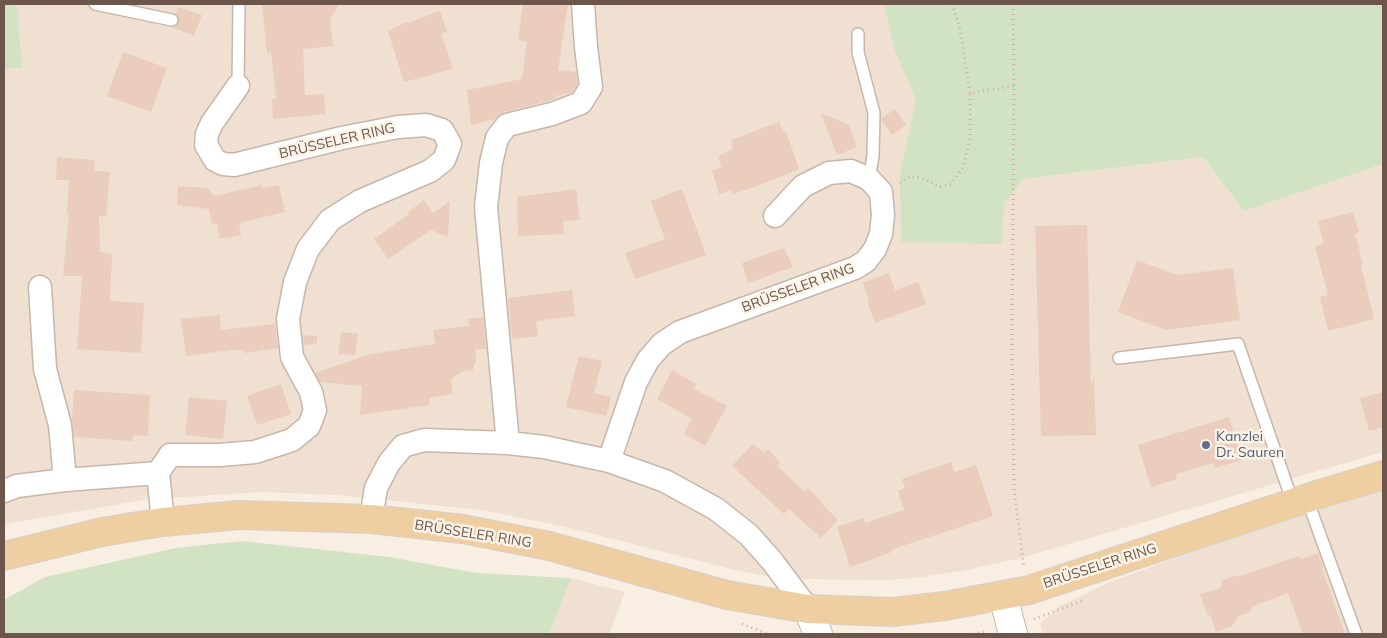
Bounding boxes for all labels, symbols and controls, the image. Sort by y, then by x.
street label: BRÜSSELER RING [277,120,397,162]
street label: BRÜSSELER RING [740,260,856,316]
place label: Kanzlei Dr. Sauren [1216,429,1284,462]
marker: Kanzlei Dr. Sauren [1200,439,1212,451]
street label: BRÜSSELER RING [413,516,533,552]
street label: BRÜSSELER RING [1041,540,1159,592]

